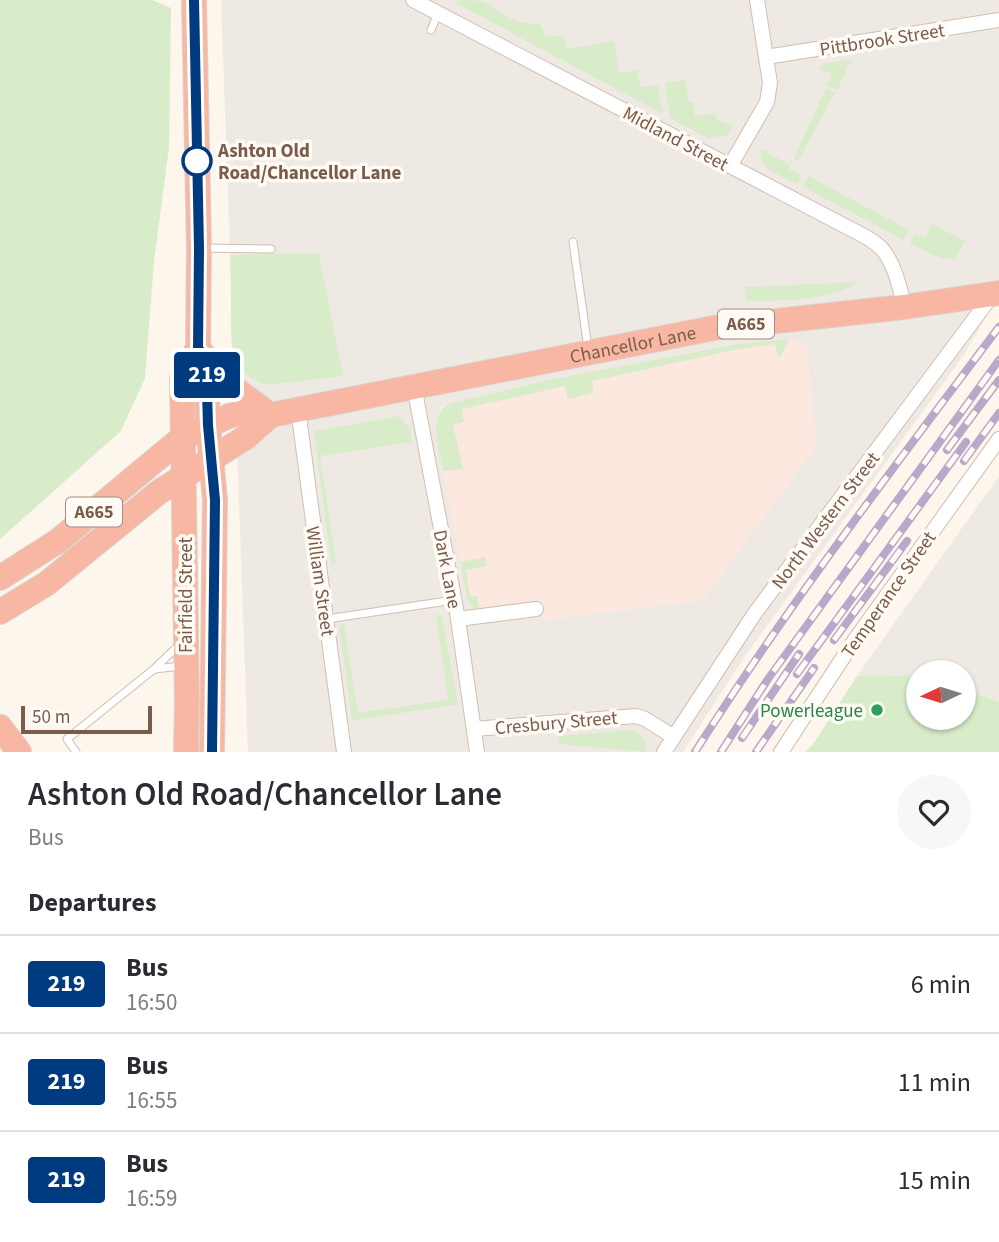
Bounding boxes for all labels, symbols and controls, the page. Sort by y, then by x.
street label: Pittbrook Street [818,17,947,64]
street label: Midland Street [618,100,733,179]
place label: Ashton Old Road/Chancellor Lane [217,138,401,187]
marker: Ashton Old Road/Chancellor Lane [182,146,212,176]
road number: A665 [718,310,774,338]
street label: Chancellor Lane [568,320,698,371]
line badge: 219 [167,352,247,398]
text: 219 [188,357,226,392]
street label: North Western Street [766,446,887,595]
road number: A665 [66,498,122,526]
street label: William Street [298,525,341,638]
street label: Temperance Street [835,526,943,664]
street label: Dark Lane [426,528,467,611]
street label: Fairfield Street [173,536,200,653]
north arrow [906,660,976,730]
map controls [906,660,976,730]
place label: Powerleague [760,698,863,725]
marker: Powerleague [869,702,885,718]
scale bar [21,703,152,735]
text: 50 m [32,704,70,731]
street label: Cresbury Street [494,705,619,742]
text: Ashton Old Road/Chancellor Lane [28,771,502,818]
button: heart [897,775,971,849]
text: Bus [28,821,64,854]
text: Departures [28,884,156,921]
text: Bus [126,949,168,986]
text: 219 [47,966,86,1001]
text: 6 min [911,966,971,1003]
text: 16:50 [126,986,177,1019]
text: Bus [126,1047,168,1084]
text: 219 [47,1064,86,1099]
text: 11 min [898,1064,971,1101]
text: 16:55 [126,1084,177,1117]
text: Bus [126,1145,168,1182]
text: 219 [47,1162,86,1197]
text: 15 min [898,1162,971,1199]
text: 16:59 [126,1182,177,1215]

